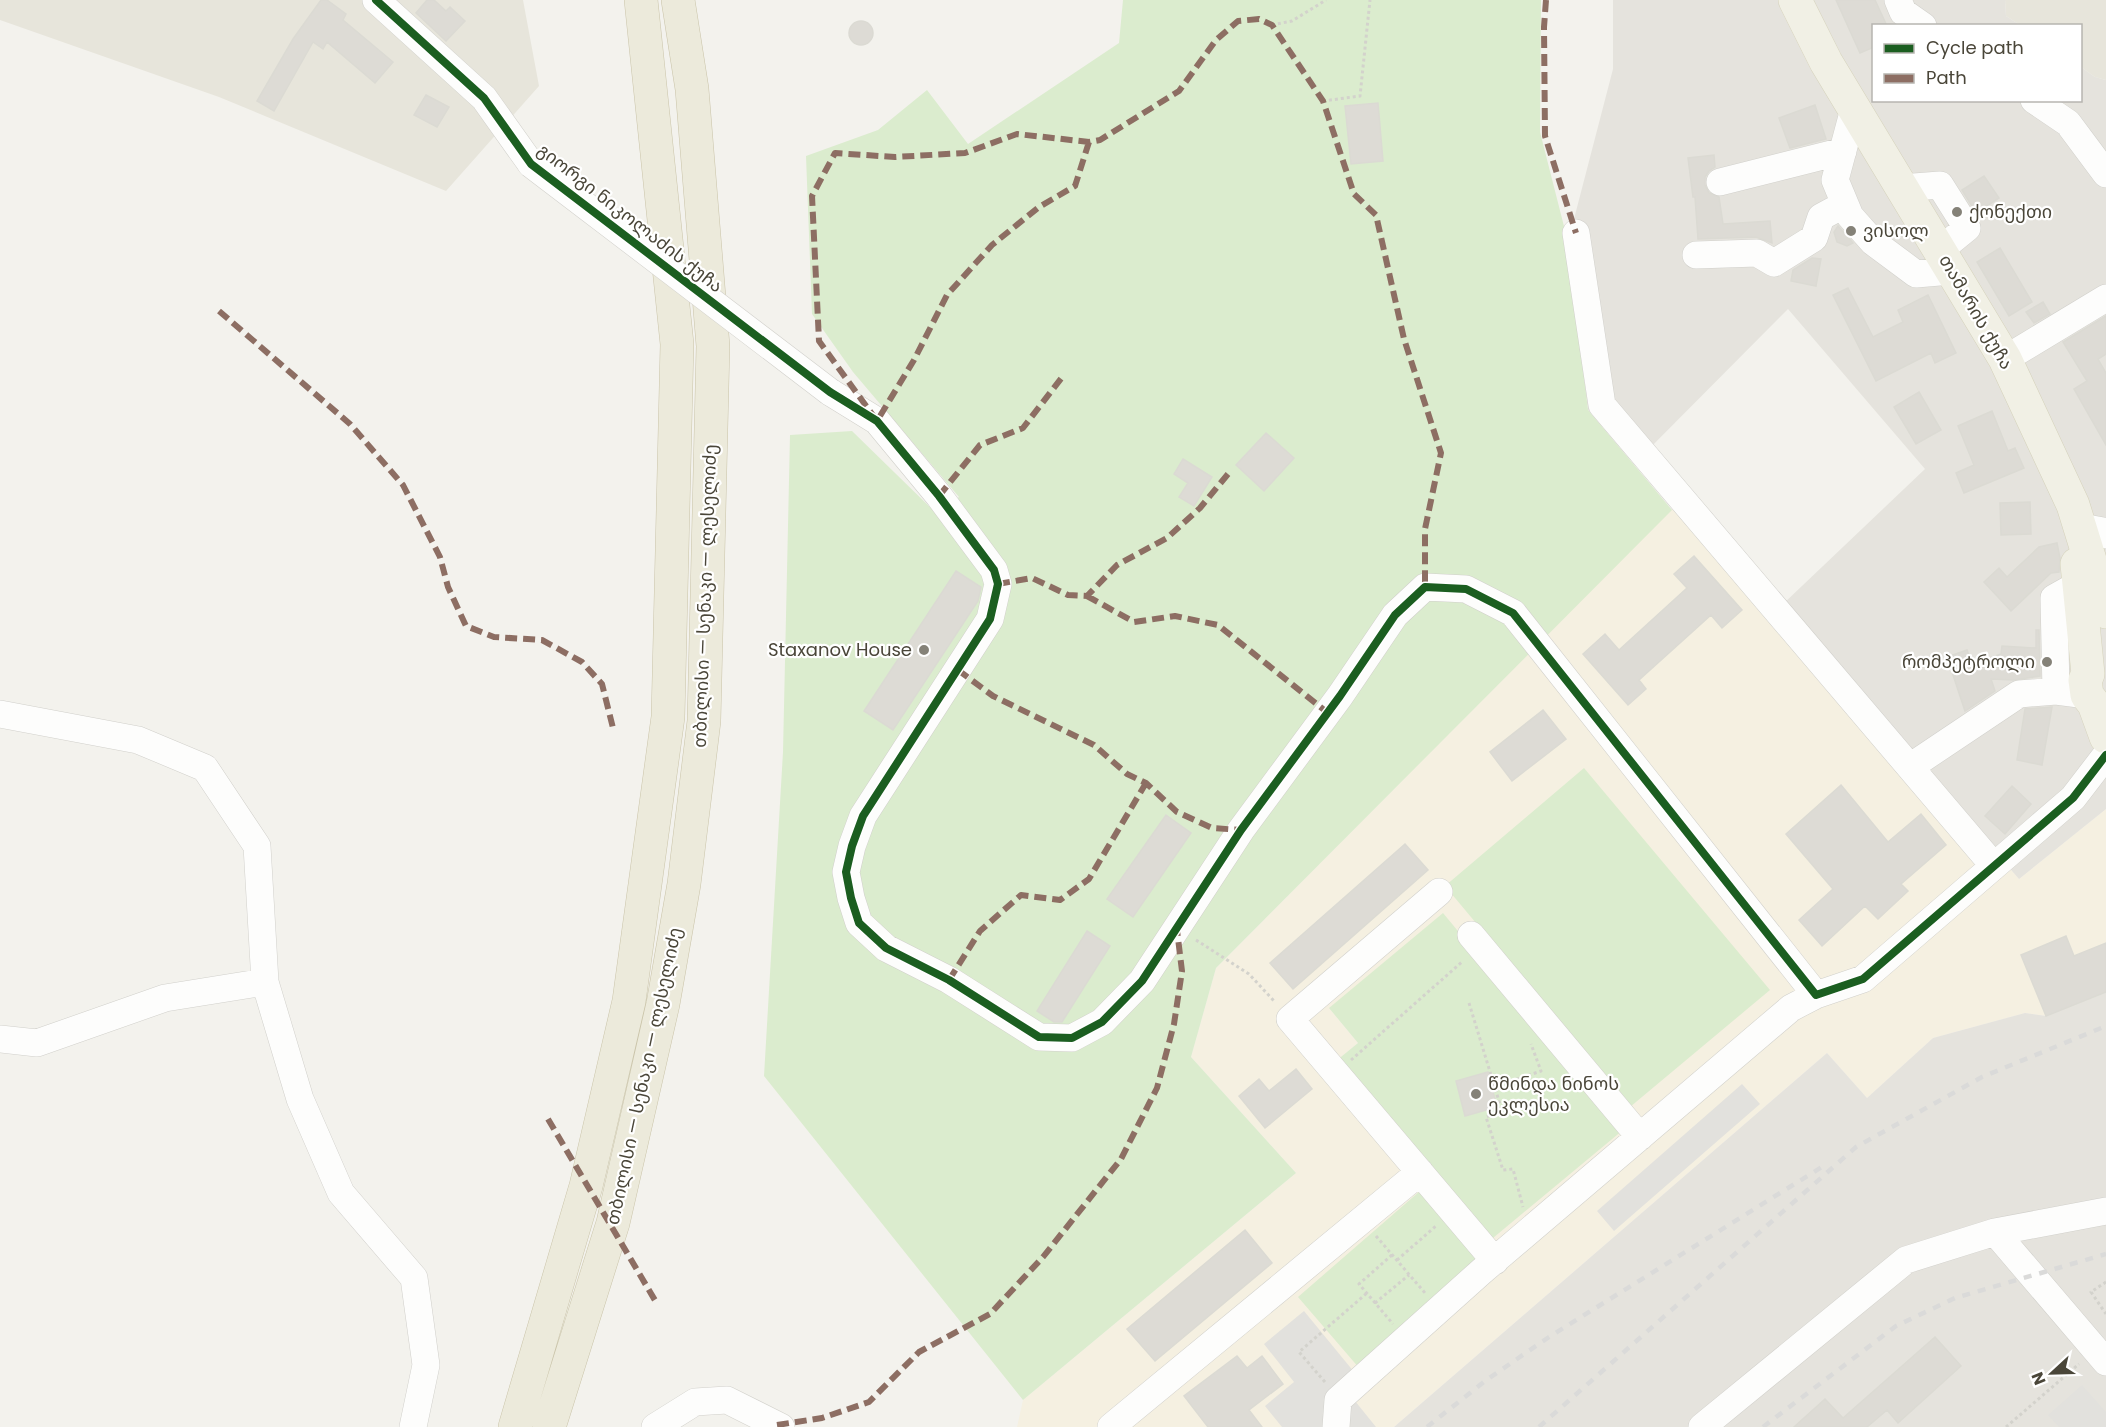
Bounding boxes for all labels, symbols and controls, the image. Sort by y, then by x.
legend [1872,24,2082,102]
text: Cycle path [1926,35,2024,60]
text: Path [1926,65,1967,90]
street label: გიორგი ნიკოლაძის ქუჩა [532,137,728,298]
place label: ქონექთი [1969,199,2052,224]
marker: ქონექთი [1950,205,1964,219]
place label: ვისოლ [1863,218,1929,243]
marker: ვისოლ [1844,224,1858,238]
street label: თამარის ქუჩა [1933,250,2020,374]
street label: თბილისი — სენაკი — ლესელიძე [687,444,722,748]
place label: Staxanov House [768,637,912,662]
marker: Staxanov House [917,643,931,657]
place label: რომპეტროლი [1902,649,2035,674]
marker: რომპეტროლი [2040,655,2054,669]
street label: თბილისი — სენაკი — ლესელიძე [600,925,687,1227]
place label: წმინდა ნინოს ეკლესია [1488,1071,1619,1117]
marker: წმინდა ნინოს ეკლესია [1469,1087,1483,1101]
north arrow [2022,1343,2082,1403]
text: N [2026,1369,2051,1388]

